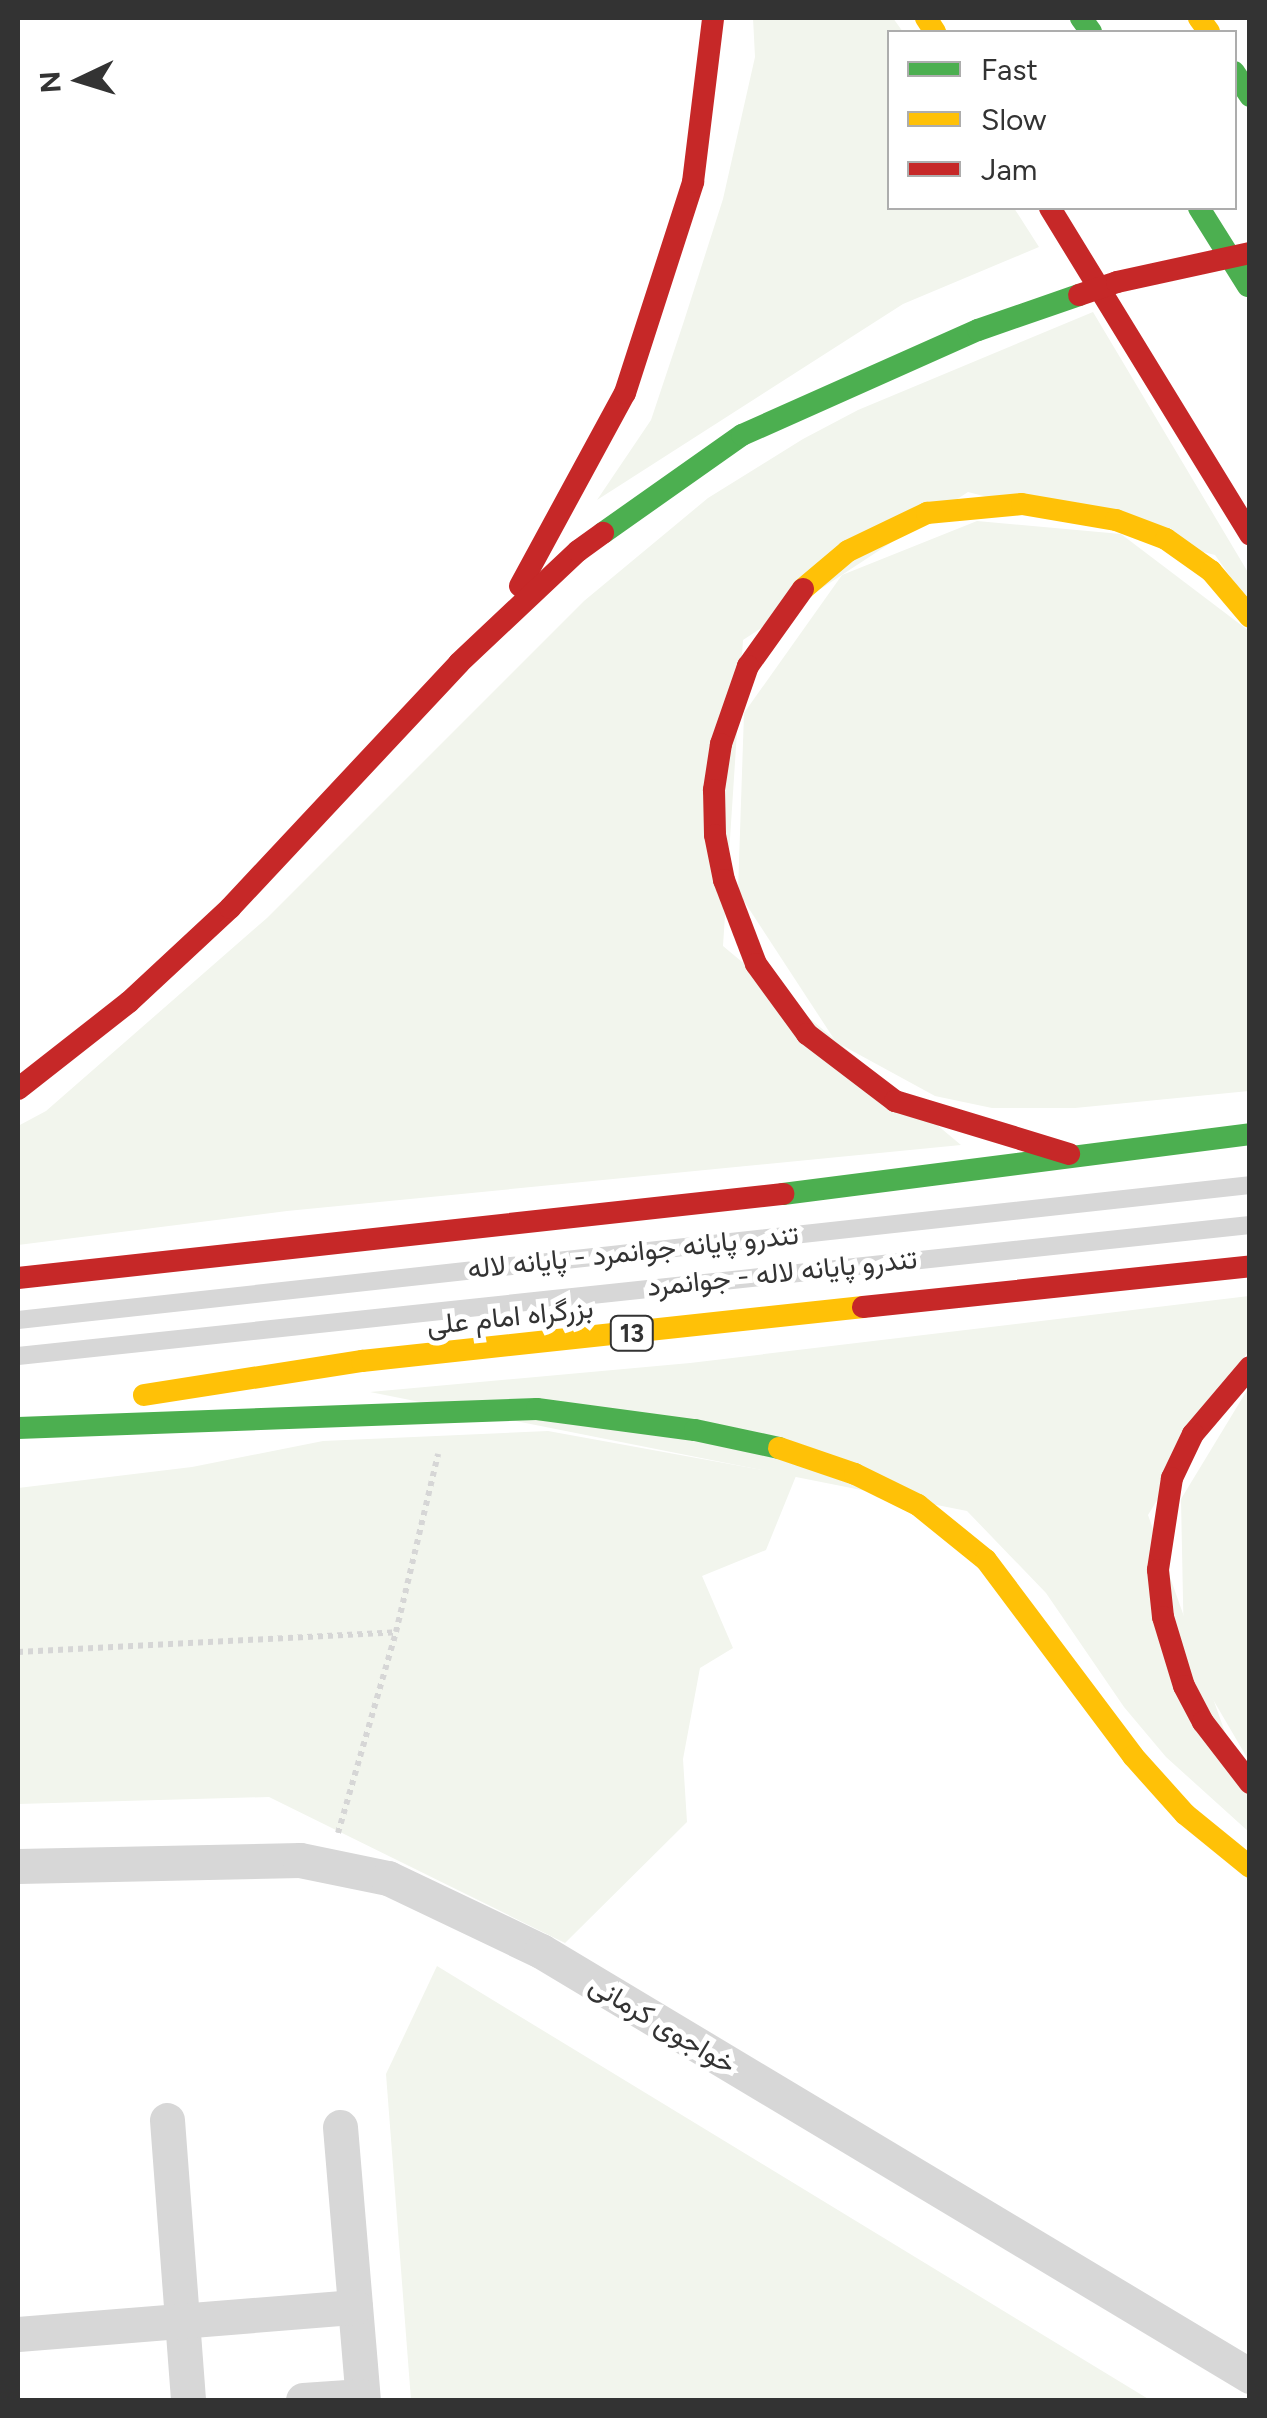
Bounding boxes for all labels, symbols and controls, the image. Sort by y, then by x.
north arrow [30,30,130,130]
legend [887,30,1237,210]
text: Fast [981,51,1038,88]
text: N [32,70,68,94]
text: Slow [981,101,1047,138]
text: Jam [981,151,1037,188]
street label: تندرو پایانه جوانمرد - پایانه لاله [466,1217,800,1285]
street label: تندرو پایانه لاله - جوانمرد [645,1241,919,1303]
street label: بزرگراه امام علی [425,1291,595,1341]
road number: 13 [610,1313,654,1353]
street label: خواجوی کرمانی [584,1967,742,2081]

